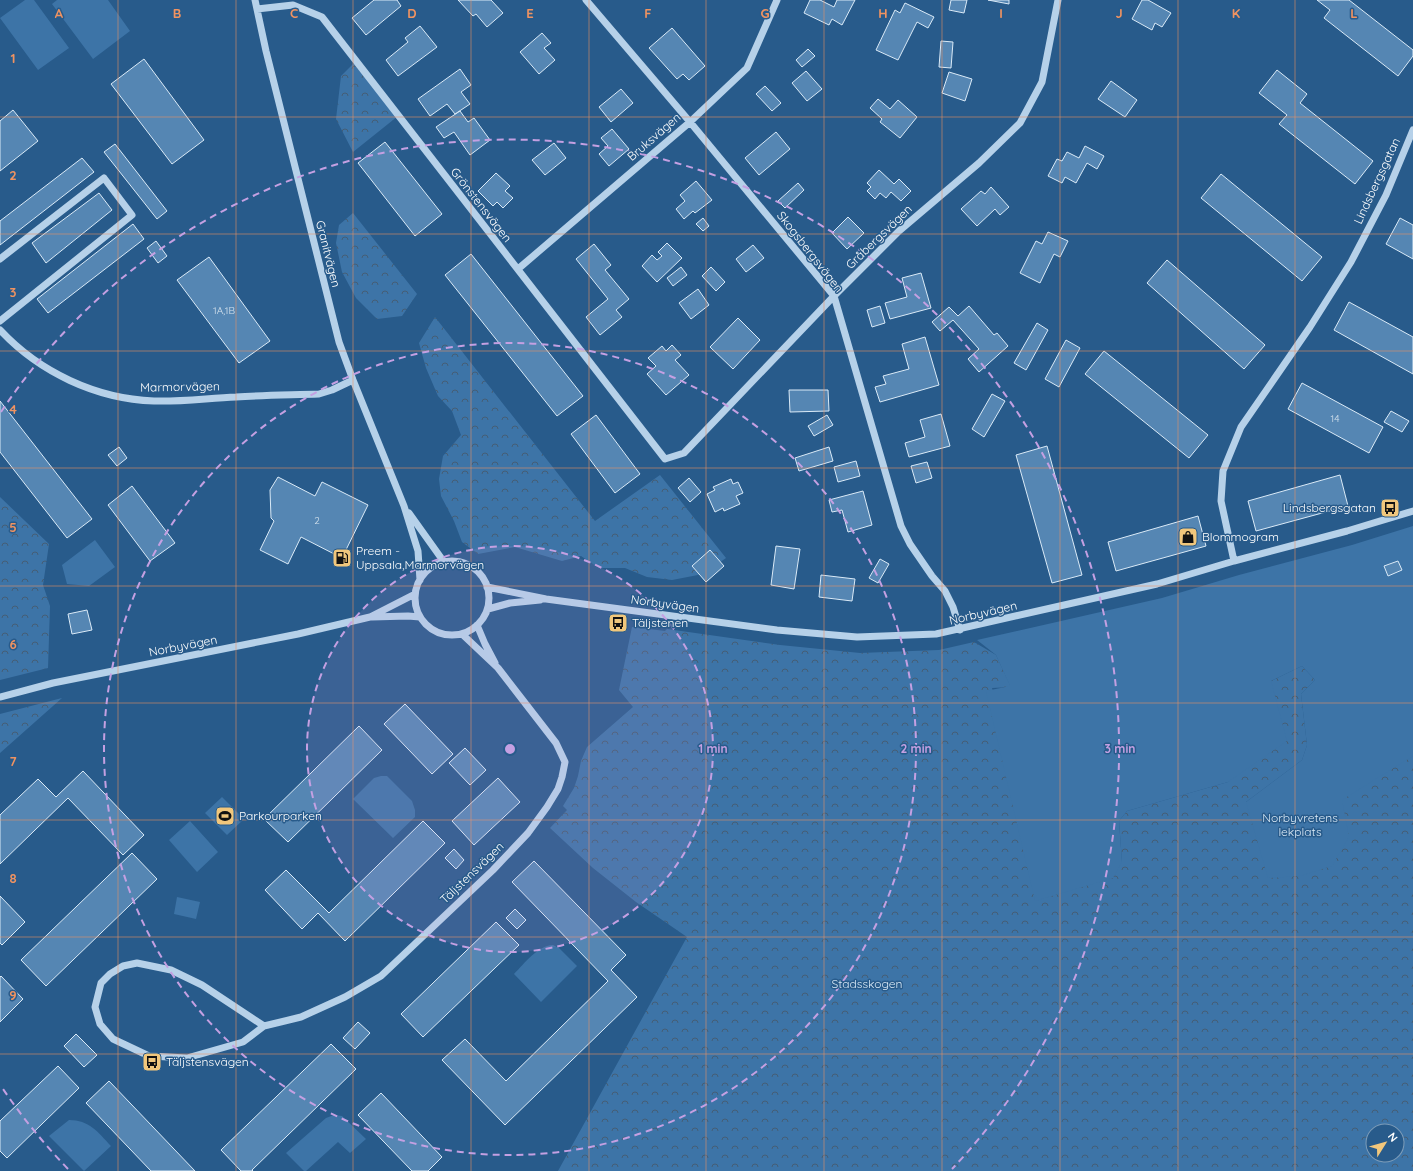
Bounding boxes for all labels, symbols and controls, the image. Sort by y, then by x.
text: A [55,5,64,21]
text: B [173,5,181,21]
text: C [290,5,298,21]
text: D [407,5,417,21]
text: E [526,5,534,21]
text: F [644,5,652,21]
text: G [760,5,770,21]
text: H [878,5,888,21]
text: I [999,5,1003,21]
text: J [1115,5,1123,21]
text: K [1232,5,1241,21]
text: L [1350,5,1358,21]
text: 1 [10,50,16,66]
street label: Bruksvägen [624,109,683,164]
street label: Lindsbergsgatan [1350,135,1403,226]
street label: Grönstensvägen [448,164,515,245]
text: 2 [9,167,17,183]
street label: Gråbergsvägen [842,201,915,272]
street label: Skogsbergsvägen [774,208,847,295]
street label: Granitvägen [313,219,344,289]
text: 3 [10,284,17,300]
house number: 1A,1B [213,304,235,317]
street label: Marmorvägen [140,378,220,395]
text: 4 [9,401,17,417]
house number: 14 [1331,412,1339,425]
bus stop icon: Lindsbergsgatan [1379,497,1401,519]
place label: Lindsbergsgatan [1283,500,1376,515]
house number: 2 [314,514,320,527]
text: 5 [9,519,17,535]
shop icon: Blommogram [1177,526,1199,548]
place label: Blommogram [1202,529,1279,544]
place label: Preem - Uppsala,Marmorvägen [356,543,484,572]
fuel station icon: Preem - Uppsala,Marmorvägen [331,547,353,569]
street label: Norbyvägen [630,591,700,616]
street label: Norbyvägen [947,597,1018,628]
bus stop icon: Täljstenen [607,612,629,634]
place label: Täljstenen [632,615,688,630]
street label: Norbyvägen [147,632,218,659]
text: 6 [9,636,17,652]
text: 1 min [698,741,728,756]
text: 2 min [900,741,932,756]
text: 3 min [1105,741,1135,756]
centre of rings [503,742,517,756]
text: 7 [9,753,17,769]
sports icon: Parkourparken [214,805,236,827]
place label: Parkourparken [239,808,322,823]
park label: Norbyvretens lekplats [1262,810,1338,839]
street label: Täljstensvägen [437,839,507,907]
text: 8 [9,870,17,886]
park label: Stadsskogen [832,976,902,991]
text: 9 [9,987,17,1003]
bus stop icon: Täljstensvägen [141,1051,163,1073]
place label: Täljstensvägen [166,1054,249,1069]
north arrow [1365,1123,1405,1163]
text: N [1385,1130,1401,1144]

